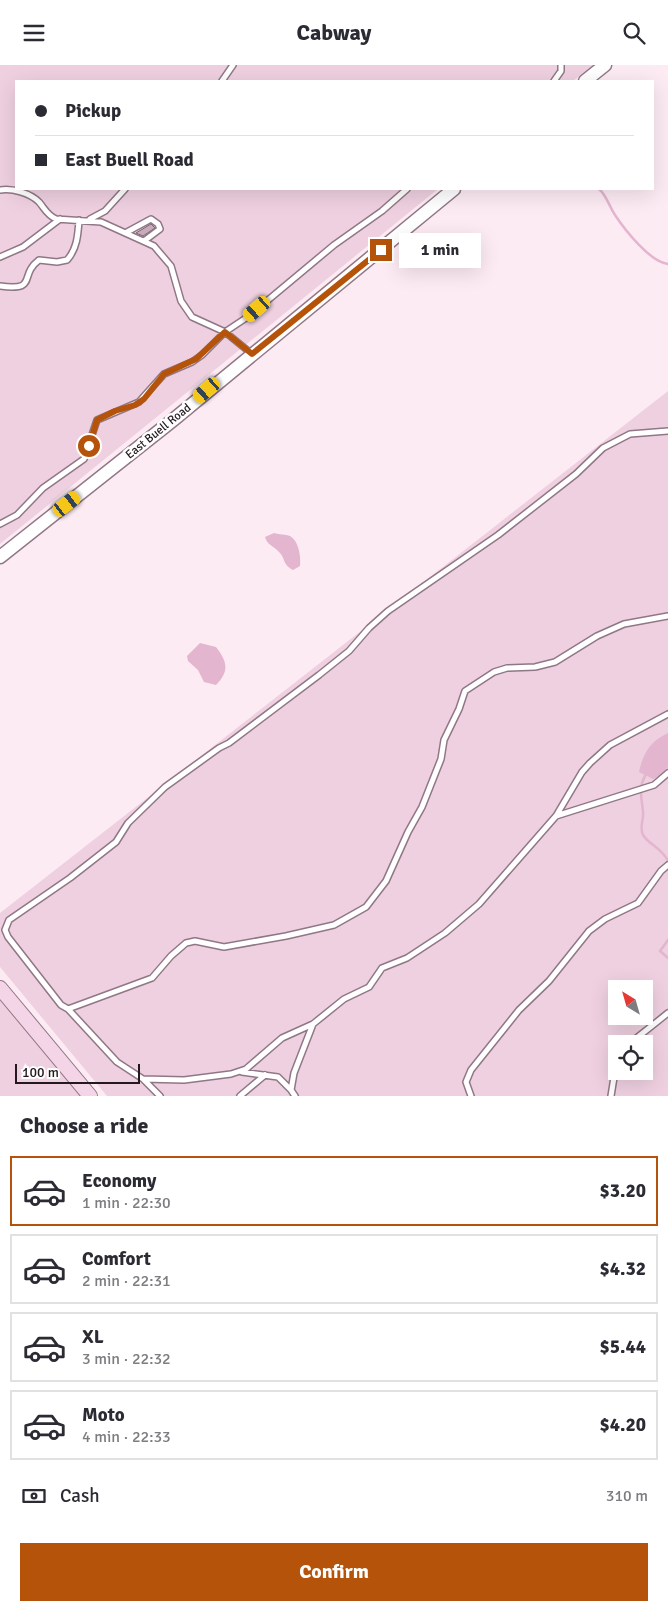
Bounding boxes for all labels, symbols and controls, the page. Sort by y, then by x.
icon: menu [20,19,48,47]
text: Cabway [297,19,371,46]
icon: search [620,19,648,47]
text: Pickup [65,99,121,123]
text: East Buell Road [65,148,194,172]
callout: 1 min [398,233,481,267]
route end [370,239,392,261]
text: 1 min [421,240,459,260]
car [240,293,273,325]
car [190,374,223,406]
street label: East Buell Road [123,400,194,462]
route start [78,435,100,457]
car [50,489,83,519]
north arrow [608,980,652,1025]
map controls [608,980,653,1080]
button: locate [608,1035,653,1080]
scale bar [15,1061,140,1084]
text: 100 m [22,1064,59,1081]
text: Choose a ride [20,1112,148,1139]
icon: car [22,1169,67,1214]
text: Economy [82,1169,156,1193]
text: $3.20 [600,1179,646,1203]
text: 1 min · 22:30 [82,1193,171,1213]
icon: car [22,1247,67,1292]
text: Comfort [82,1247,151,1271]
text: $4.32 [600,1257,646,1281]
text: 2 min · 22:31 [82,1271,171,1291]
icon: car [22,1325,67,1370]
text: XL [82,1325,104,1349]
text: $5.44 [600,1335,646,1359]
text: 3 min · 22:32 [82,1349,171,1369]
icon: car [22,1403,67,1448]
text: Moto [82,1403,125,1427]
text: $4.20 [600,1413,646,1437]
text: 4 min · 22:33 [82,1427,171,1447]
icon: cash [20,1482,48,1510]
text: Cash [60,1484,100,1508]
text: 310 m [606,1486,648,1506]
button: Confirm [20,1543,648,1601]

